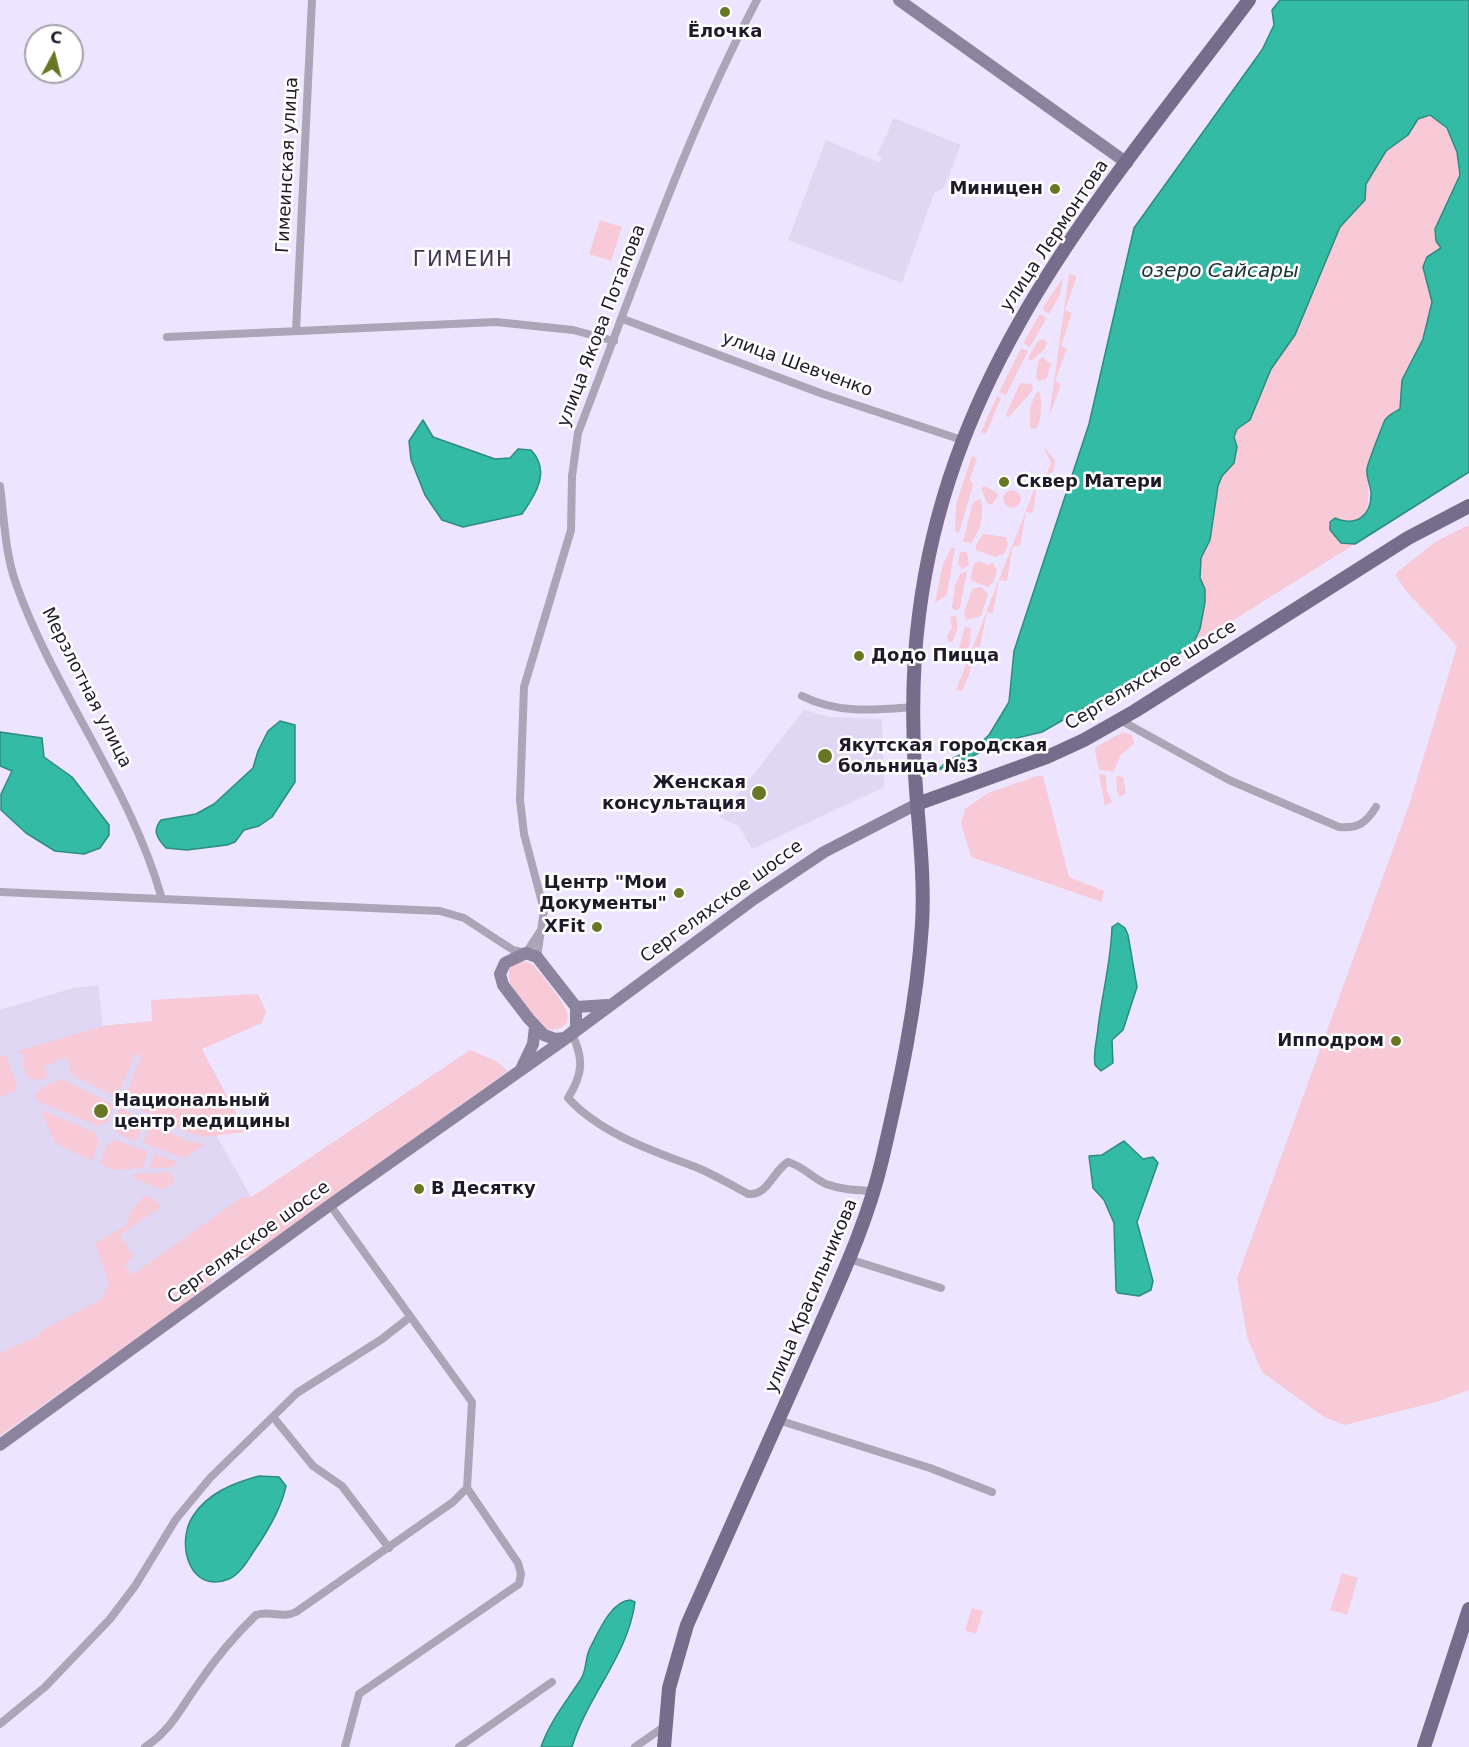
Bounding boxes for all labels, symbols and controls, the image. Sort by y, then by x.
marker: Ёлочка [718,5,732,19]
place label: Ёлочка [688,21,762,43]
north arrow [24,24,84,84]
text: С [49,27,63,48]
street label: Гимеинская улица [273,76,303,254]
street label: улица Лермонтова [996,156,1114,316]
place label: Миницен [949,178,1043,200]
marker: Миницен [1048,182,1062,196]
street label: улица Якова Потапова [553,222,651,430]
district label: ГИМЕИН [413,248,513,274]
water label: озеро Сайсары [1141,260,1299,284]
street label: улица Шевченко [719,328,875,402]
place label: Сквер Матери [1016,471,1162,493]
marker: Сквер Матери [997,475,1011,489]
street label: Мерзлотная улица [36,604,136,772]
street label: Сергеляхское шоссе [1062,616,1240,736]
place label: Додо Пицца [871,645,999,667]
marker: Додо Пицца [852,649,866,663]
place label: Якутская городская больница №3 [838,735,1047,777]
marker: Якутская городская больница №3 [816,747,834,765]
place label: Женская консультация [602,772,746,814]
marker: Женская консультация [750,784,768,802]
street label: Сергеляхское шоссе [637,836,807,968]
place label: Центр "Мои Документы" [539,872,667,914]
marker: Центр "Мои Документы" [672,886,686,900]
place label: XFit [544,916,585,938]
marker: XFit [590,920,604,934]
place label: Ипподром [1277,1030,1384,1052]
marker: Ипподром [1389,1034,1403,1048]
place label: Национальный центр медицины [114,1090,290,1132]
marker: Национальный центр медицины [92,1102,110,1120]
street label: Сергеляхское шоссе [164,1177,334,1309]
place label: В Десятку [431,1178,536,1200]
marker: В Десятку [412,1182,426,1196]
street label: улица Красильникова [761,1196,863,1396]

